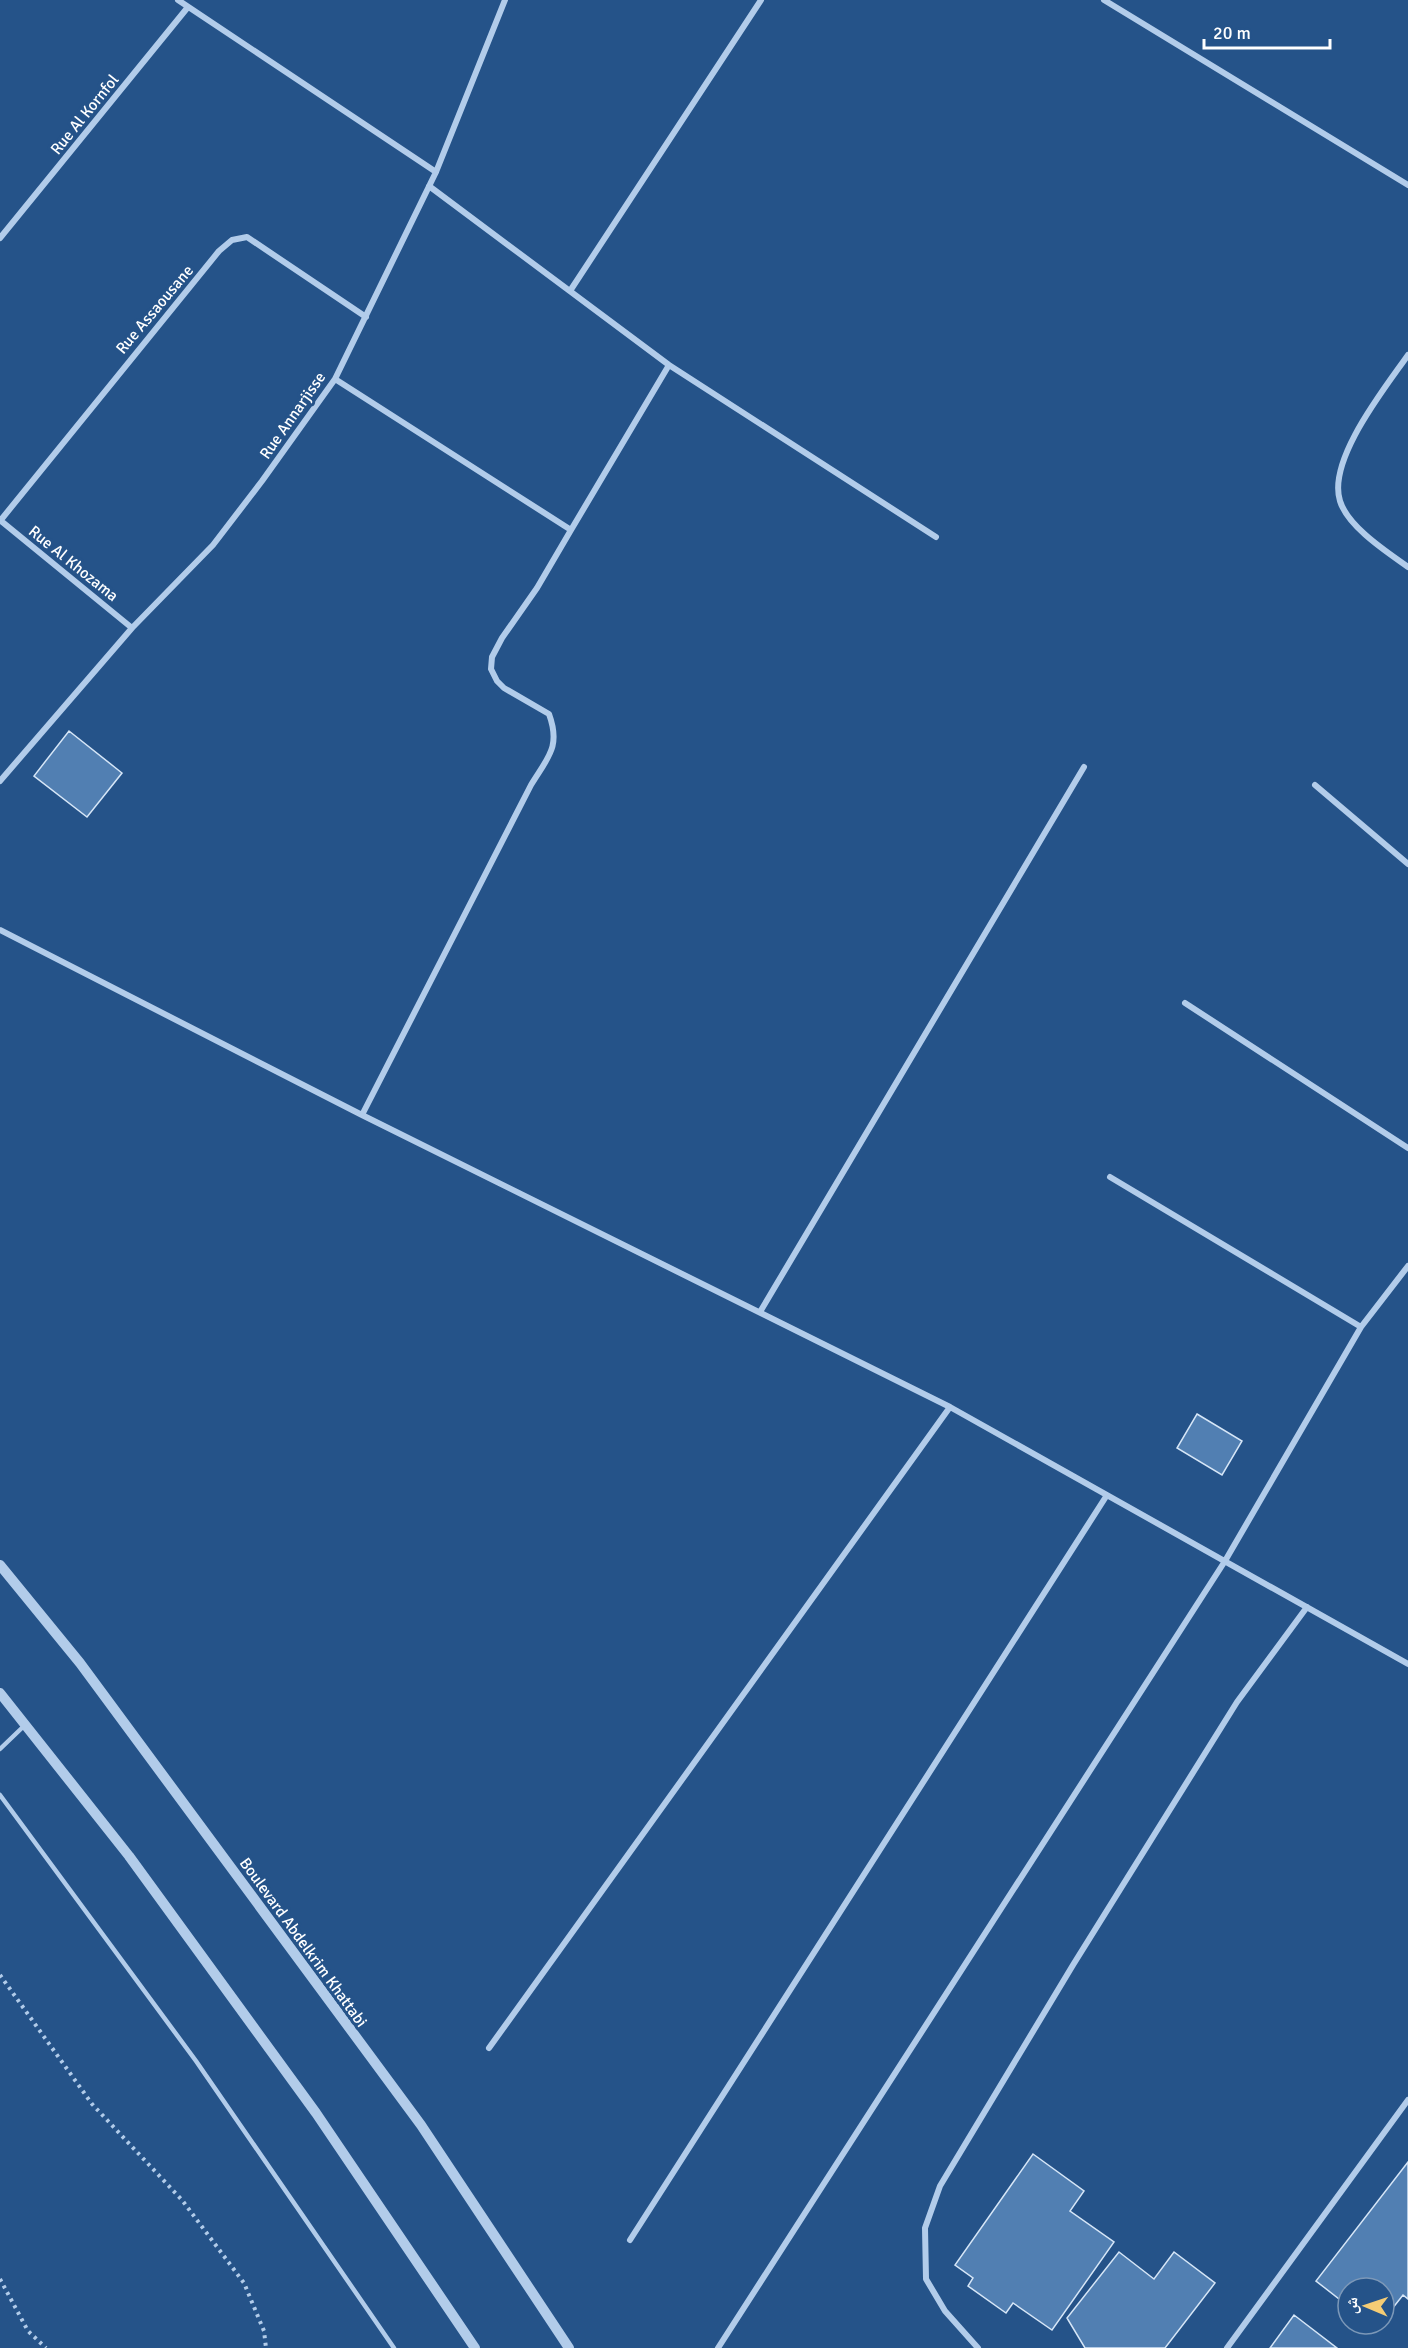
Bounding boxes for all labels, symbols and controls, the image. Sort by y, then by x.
scale bar [1204,12,1330,50]
text: 20 m [1213,22,1251,44]
street label: Rue Al Kornfol [46,70,124,159]
street label: Rue Assaousane [112,261,198,358]
street label: Rue Annarjisse [255,368,330,463]
street label: Rue Al Khozama [24,521,122,606]
street label: Boulevard Abdelkrim Khattabi [235,1854,371,2031]
north arrow [1336,2276,1396,2336]
text: ش [1342,2297,1362,2314]

